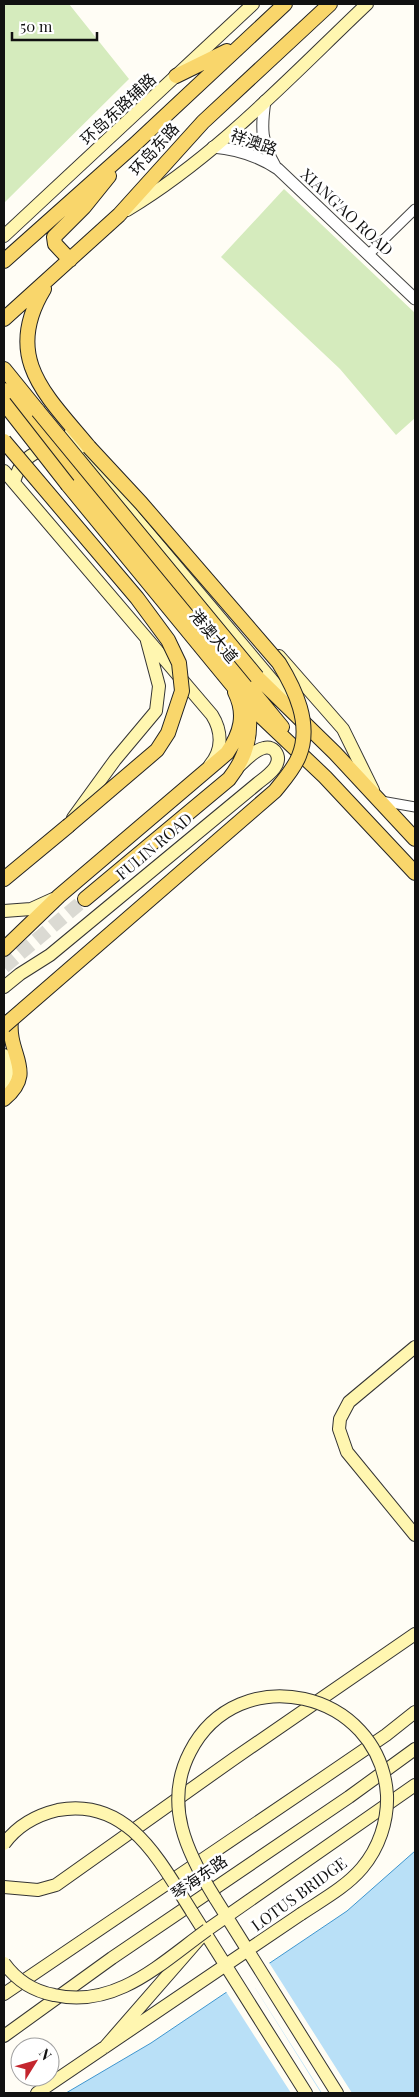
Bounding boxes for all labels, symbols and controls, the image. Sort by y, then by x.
scale bar [12,10,98,42]
text: 50 m [20,16,53,36]
street label: 环岛东路辅路 [76,69,160,149]
street label: 环岛东路 [125,119,183,179]
street label: 祥澳路 [228,124,280,159]
street label: XIANG'AO ROAD [297,163,398,260]
street label: 港澳大道 [186,604,243,667]
street label: FULIN ROAD [111,808,196,884]
street label: 琴海东路 [166,1850,231,1904]
street label: LOTUS BRIDGE [247,1852,351,1935]
north arrow [10,2037,60,2087]
text: N [35,2044,56,2064]

